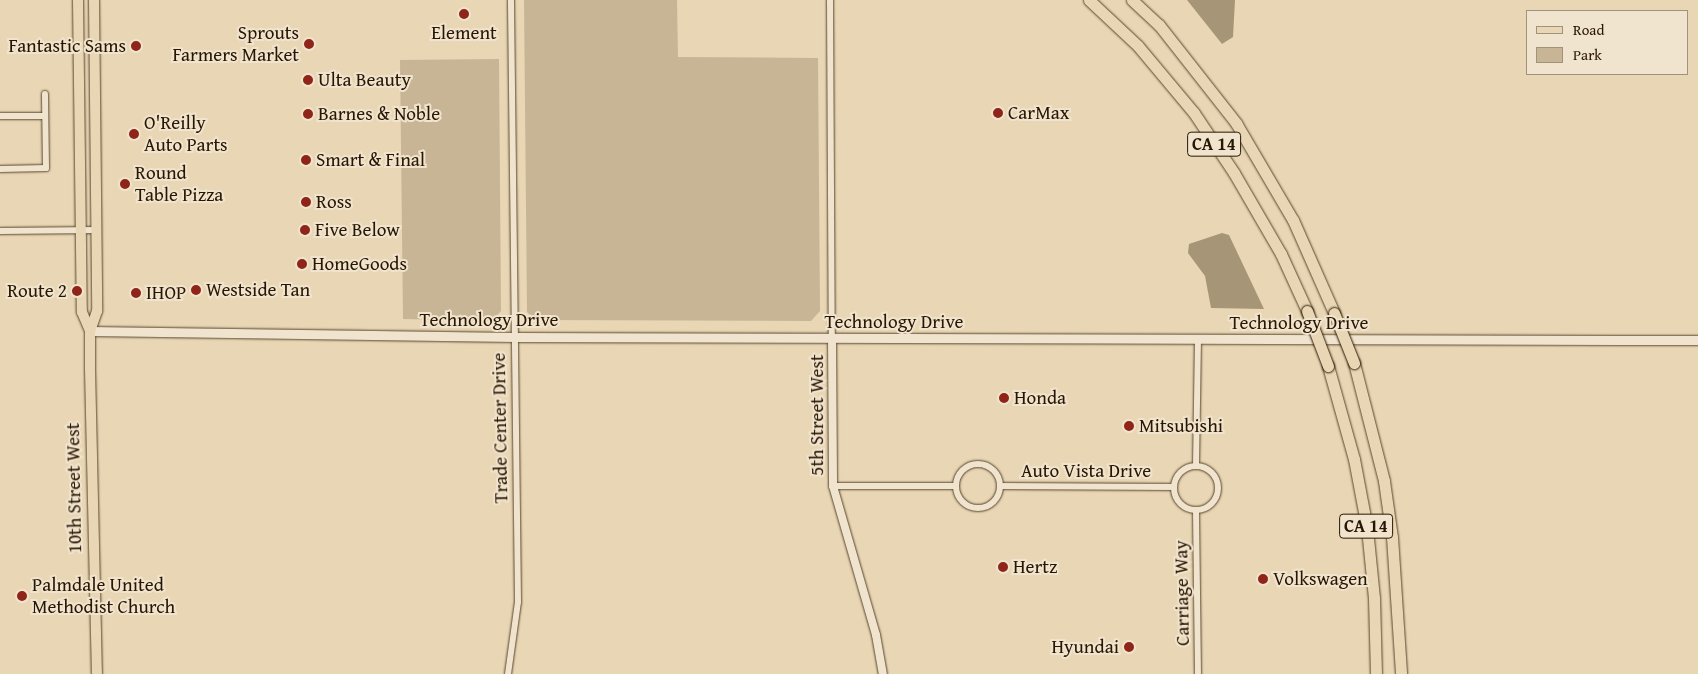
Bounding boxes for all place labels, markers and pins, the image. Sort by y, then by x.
marker: Element [458,8,470,20]
place label: Sprouts Farmers Market [172,22,299,66]
place label: Element [431,22,497,44]
place label: Fantastic Sams [9,35,126,57]
marker: Sprouts Farmers Market [303,38,315,50]
marker: Fantastic Sams [130,40,142,52]
place label: Ulta Beauty [318,69,411,91]
marker: Ulta Beauty [302,74,314,86]
place label: CarMax [1008,102,1069,124]
place label: Barnes & Noble [318,103,440,125]
marker: CarMax [992,107,1004,119]
marker: Barnes & Noble [302,108,314,120]
place label: O'Reilly Auto Parts [144,112,228,156]
marker: O'Reilly Auto Parts [128,128,140,140]
place label: Smart & Final [316,149,425,171]
marker: Smart & Final [300,154,312,166]
place label: Round Table Pizza [135,162,223,206]
marker: Round Table Pizza [119,178,131,190]
place label: Ross [316,191,352,213]
marker: Ross [300,196,312,208]
place label: Five Below [315,219,400,241]
marker: Five Below [299,224,311,236]
place label: HomeGoods [312,253,407,275]
marker: HomeGoods [296,258,308,270]
place label: Westside Tan [206,279,310,301]
place label: Route 2 [7,280,67,302]
place label: IHOP [146,282,186,304]
marker: Westside Tan [190,284,202,296]
marker: Route 2 [71,285,83,297]
marker: IHOP [130,287,142,299]
place label: Honda [1014,387,1066,409]
marker: Honda [998,392,1010,404]
place label: Mitsubishi [1139,415,1223,437]
marker: Mitsubishi [1123,420,1135,432]
place label: Hertz [1013,556,1057,578]
marker: Hertz [997,561,1009,573]
place label: Volkswagen [1273,568,1368,590]
marker: Volkswagen [1257,573,1269,585]
place label: Palmdale United Methodist Church [32,574,175,618]
marker: Palmdale United Methodist Church [16,590,28,602]
place label: Hyundai [1052,636,1119,658]
marker: Hyundai [1123,641,1135,653]

